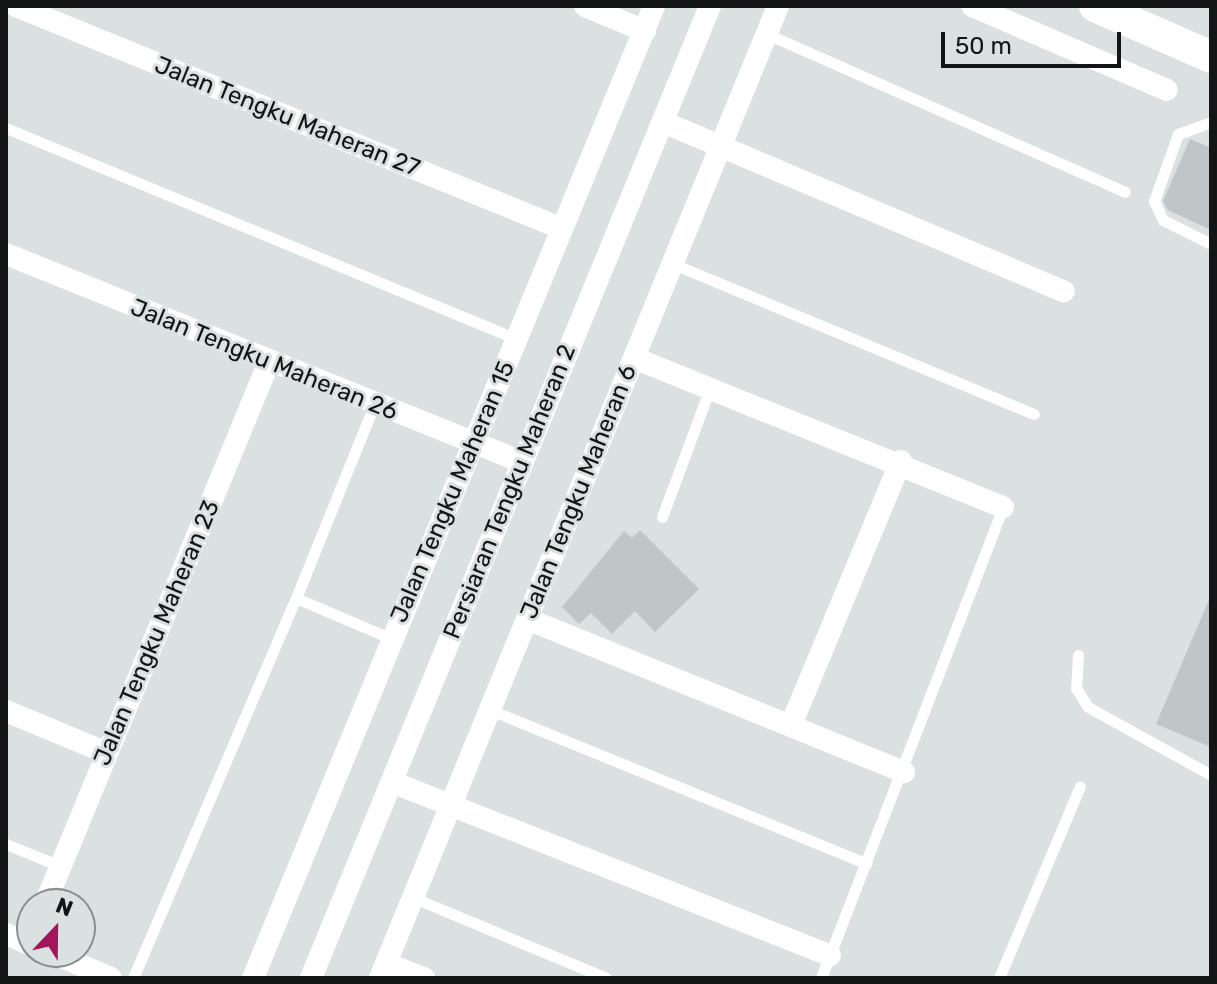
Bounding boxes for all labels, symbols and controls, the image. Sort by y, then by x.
scale bar [945,16,1125,66]
text: 50 m [955,32,1012,60]
street label: Jalan Tengku Maheran 27 [150,50,424,184]
street label: Jalan Tengku Maheran 26 [126,293,402,427]
street label: Persiaran Tengku Maheran 2 [438,340,582,644]
street label: Jalan Tengku Maheran 15 [385,357,521,627]
street label: Jalan Tengku Maheran 6 [515,361,643,623]
street label: Jalan Tengku Maheran 23 [88,496,226,770]
north arrow [16,888,96,968]
text: N [52,892,77,923]

